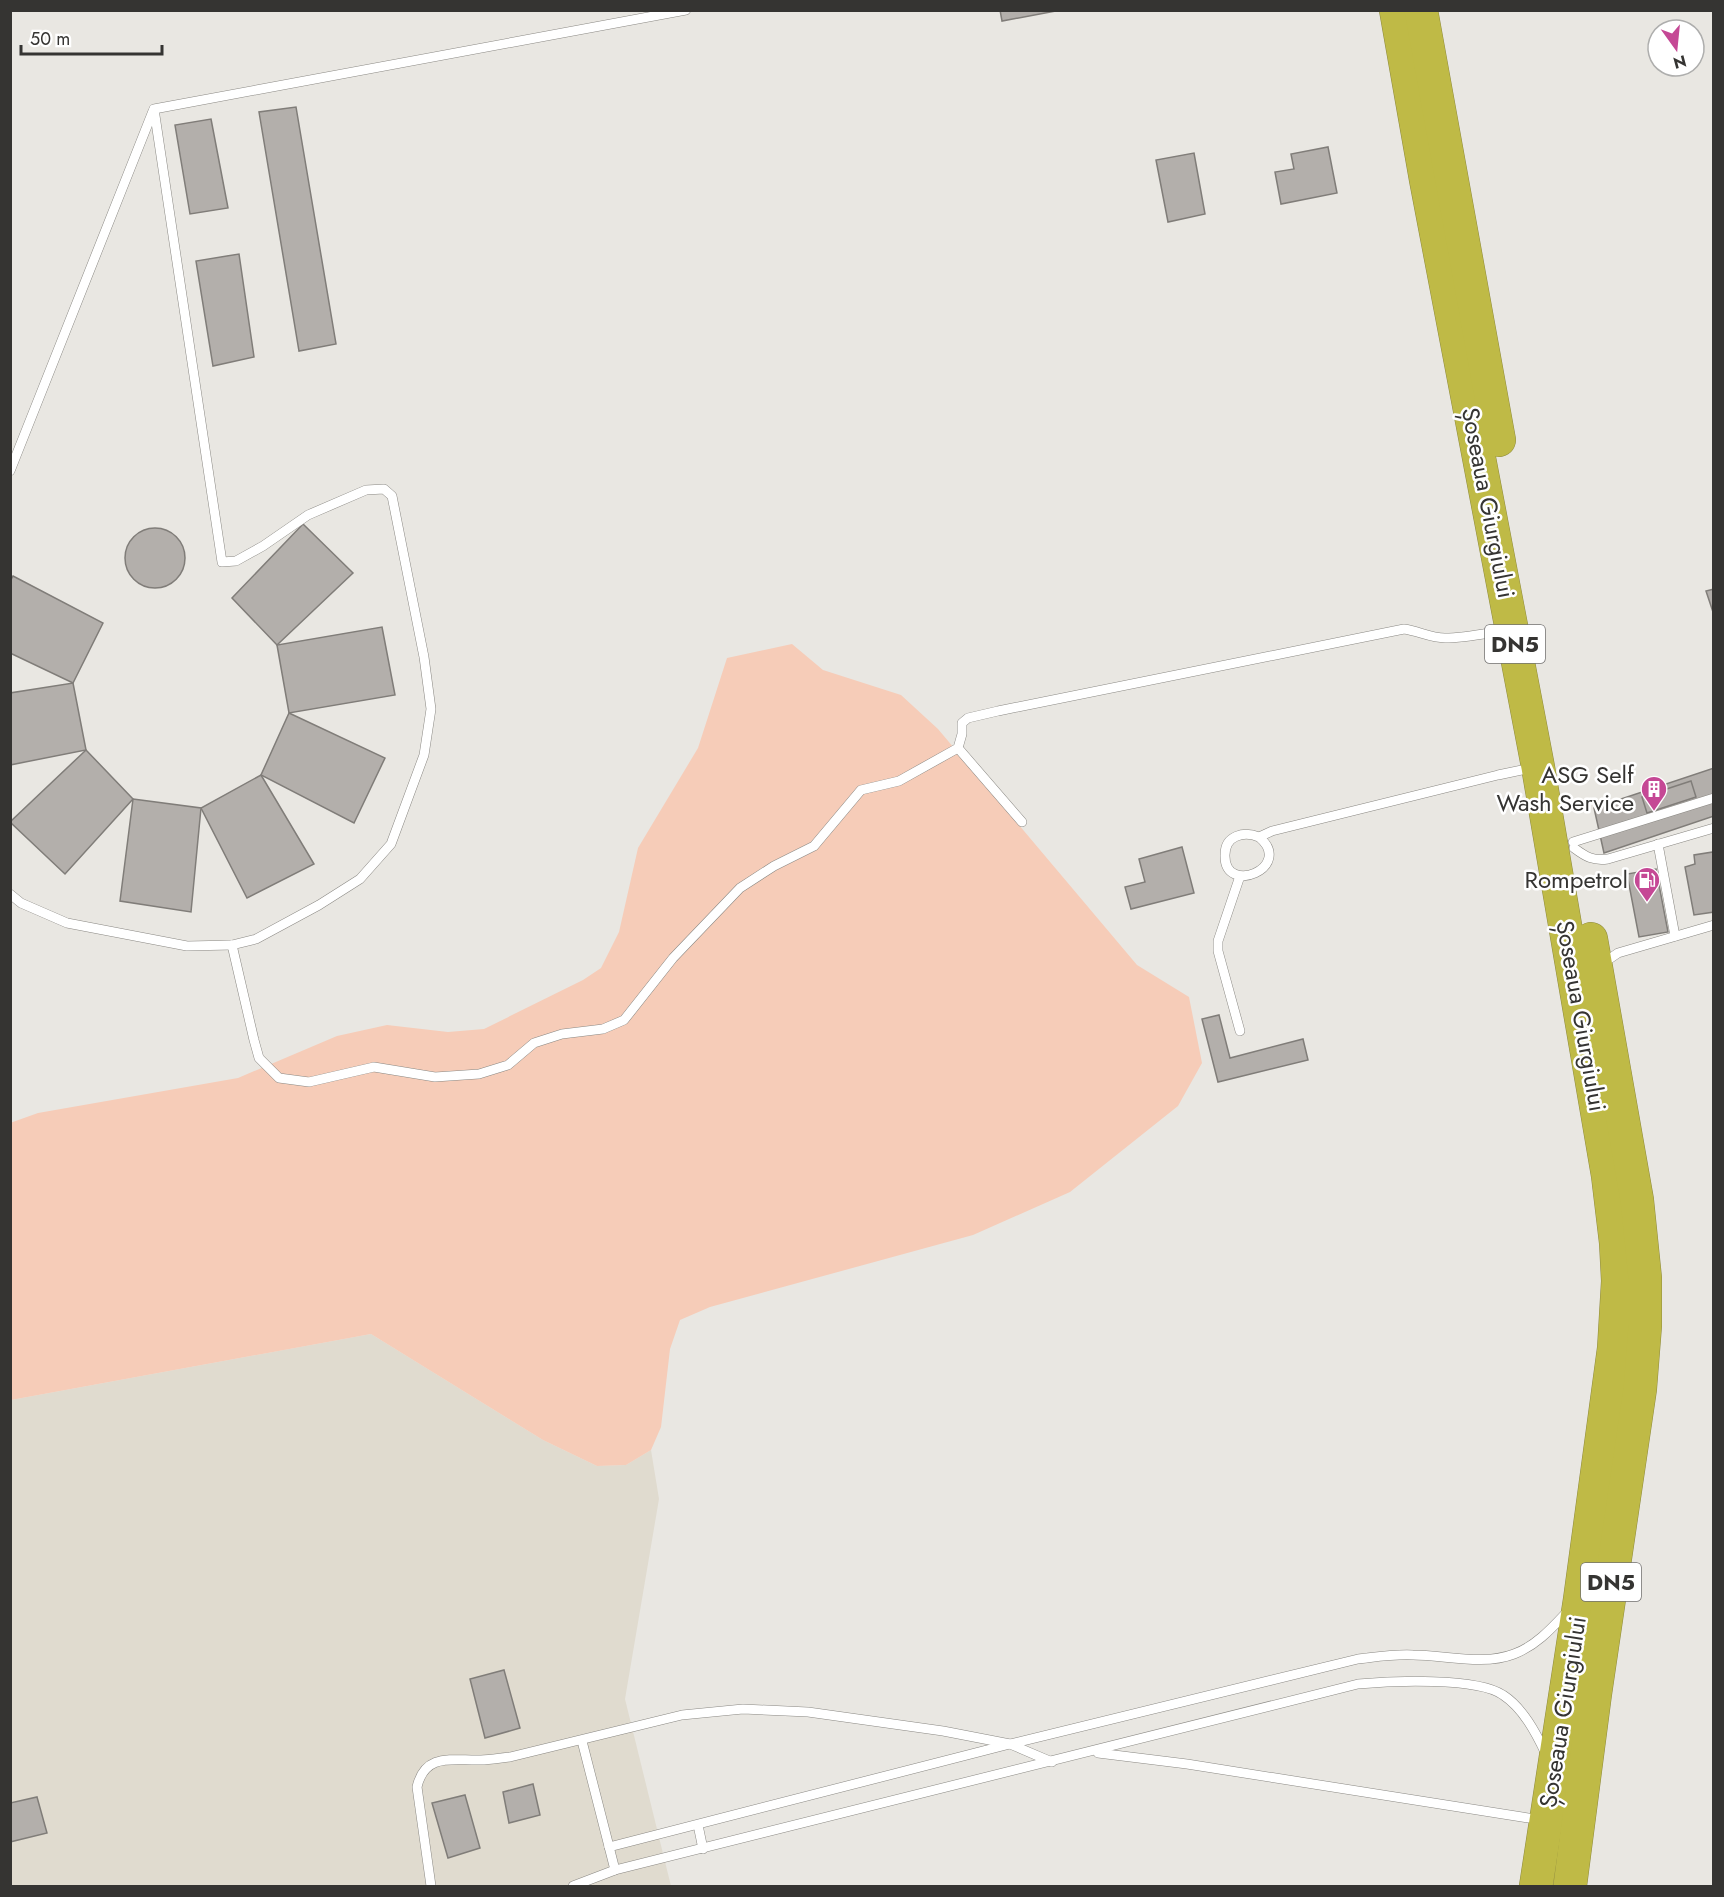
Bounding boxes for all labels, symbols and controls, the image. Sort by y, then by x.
scale bar [21,18,162,56]
north arrow [1646,18,1706,78]
text: 50 m [30,26,70,52]
text: N [1671,49,1689,75]
street label: Șoseaua Giurgiului [1453,405,1524,601]
road number: DN5 [1485,625,1545,663]
place label: ASG Self Wash Service [1497,757,1635,820]
building icon: ASG Self Wash Service [1639,774,1669,812]
place label: Rompetrol [1524,862,1628,897]
fuel station icon: Rompetrol [1632,865,1662,903]
street label: Șoseaua Giurgiului [1547,918,1616,1114]
road number: DN5 [1581,1563,1641,1601]
street label: Șoseaua Giurgiului [1530,1614,1595,1810]

